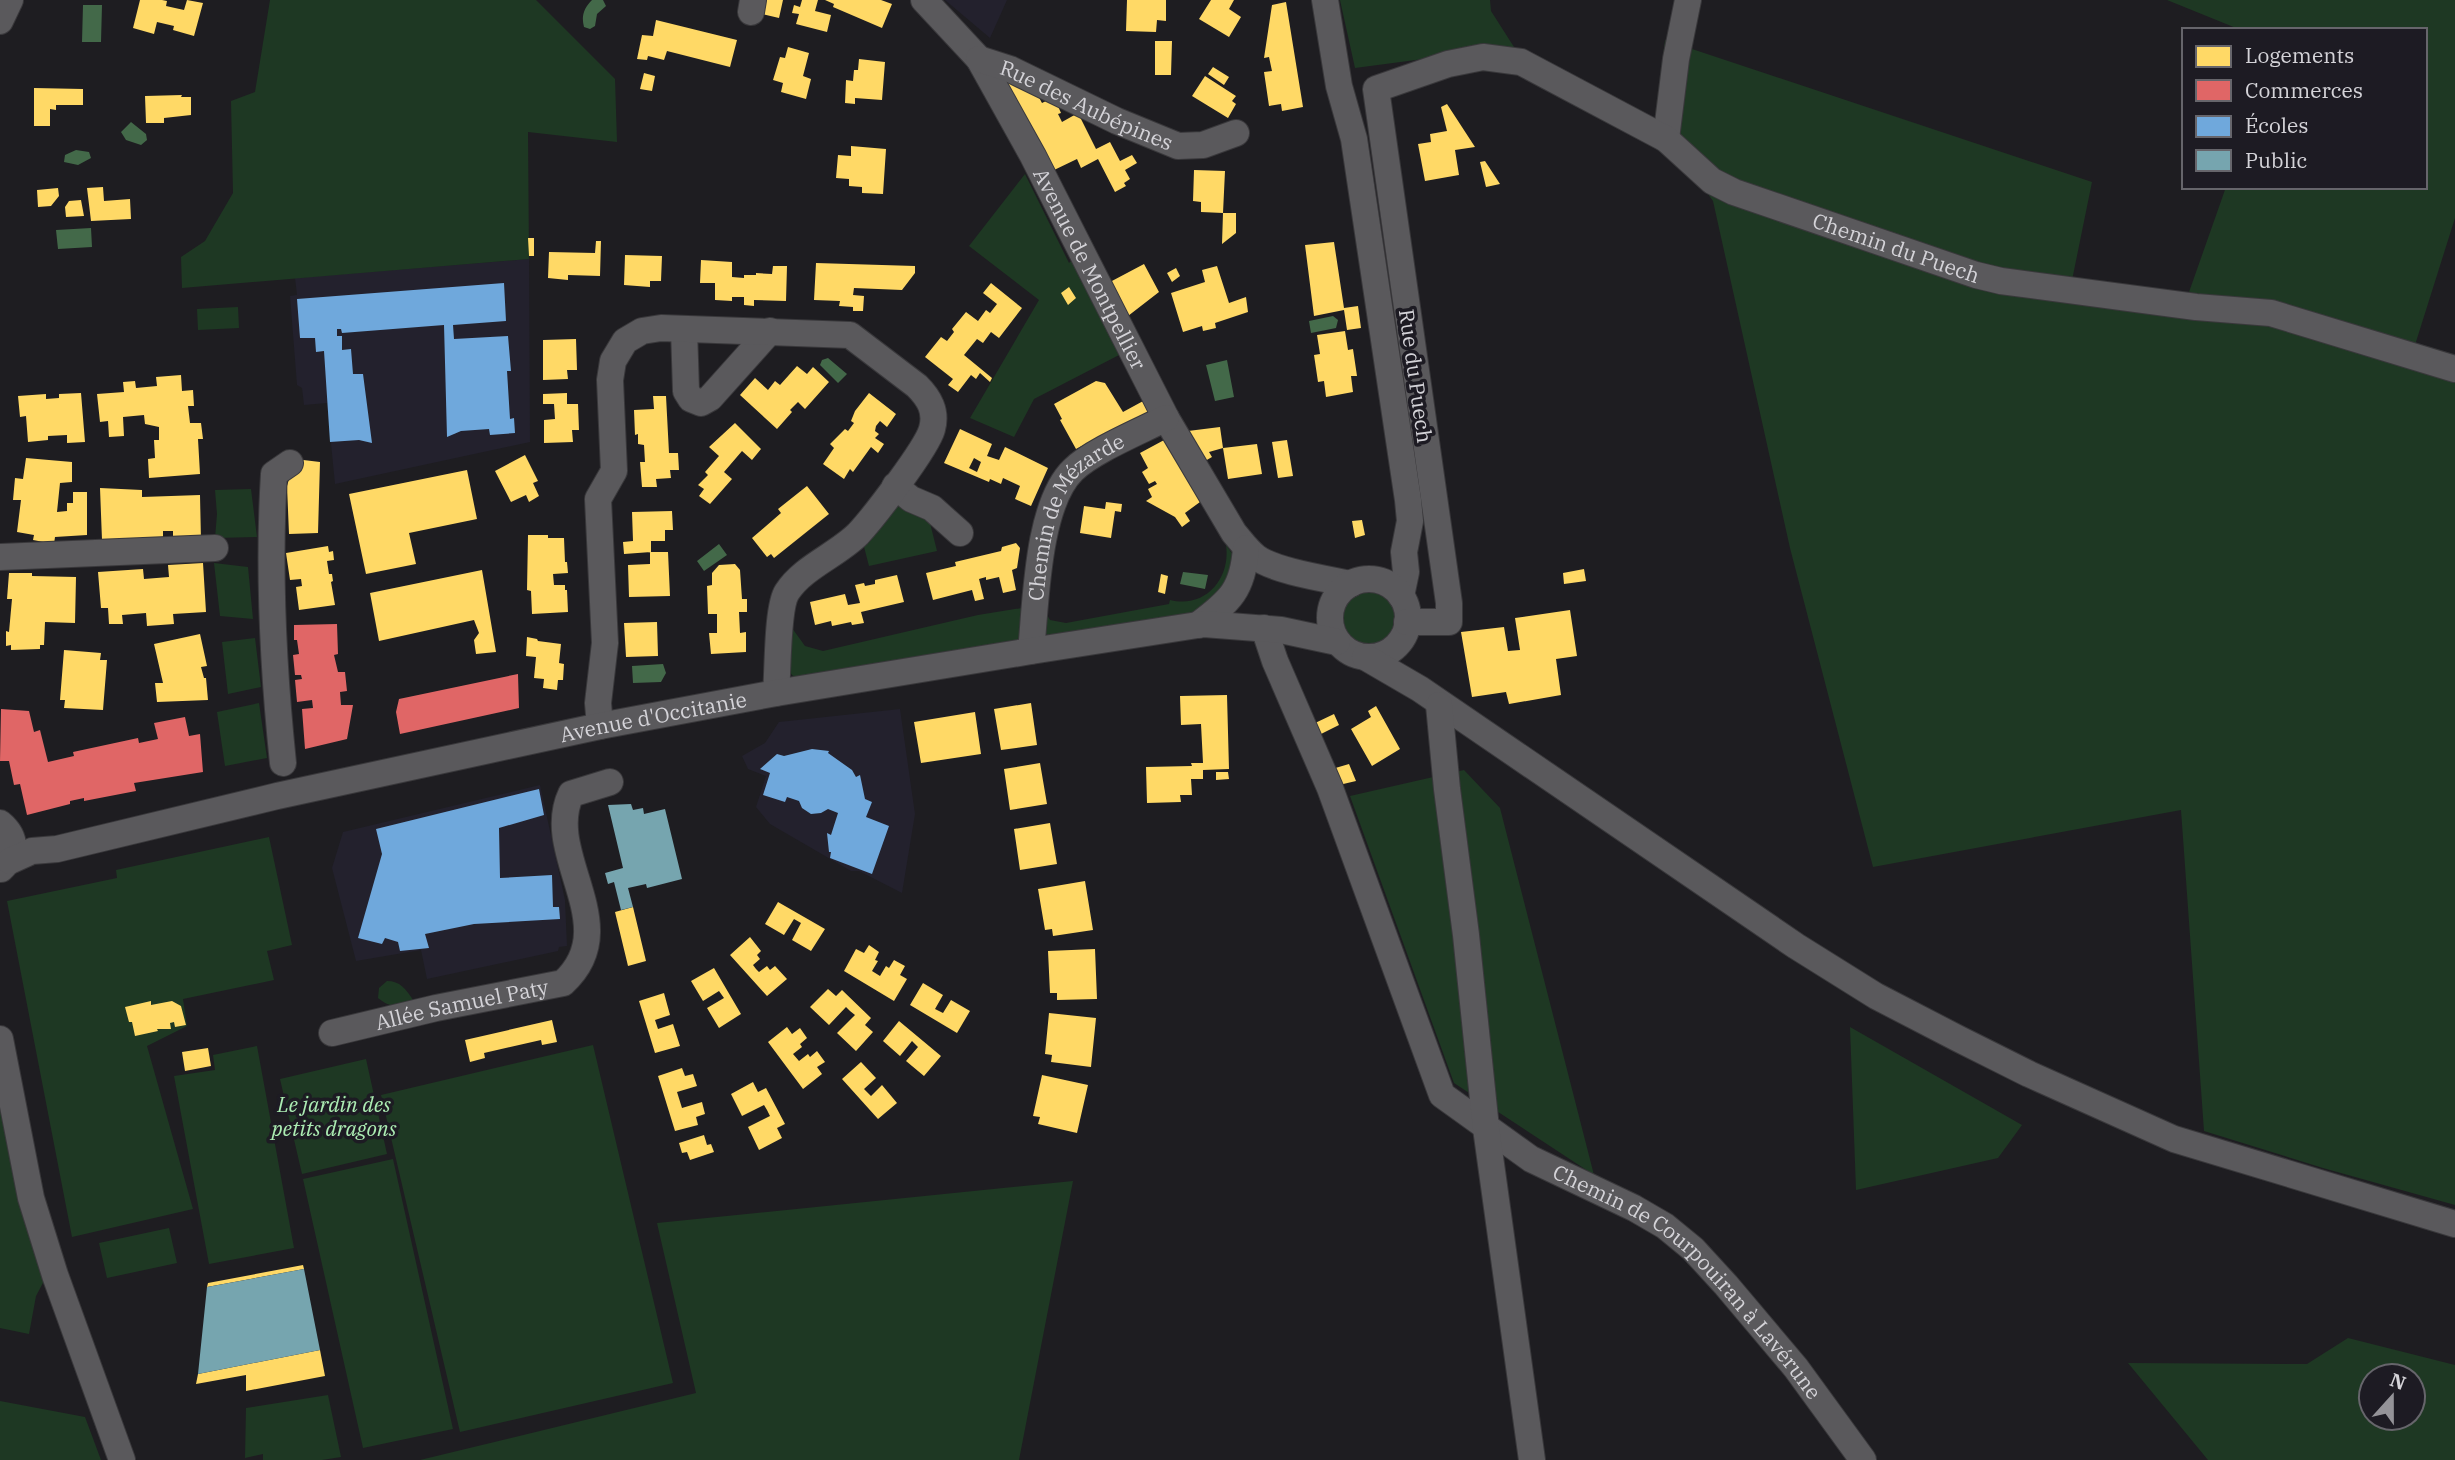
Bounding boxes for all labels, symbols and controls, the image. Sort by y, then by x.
legend [2182,28,2427,189]
text: Logements [2245,41,2354,69]
street label: Rue des Aubépines [997,53,1177,156]
text: Commerces [2245,76,2363,104]
text: Écoles [2245,111,2309,139]
text: Public [2245,146,2307,174]
street label: Avenue de Montpellier [1027,163,1153,375]
street label: Chemin du Puech [1809,206,1984,289]
street label: Rue du Puech [1393,307,1439,445]
street label: Chemin de Mézarde [1021,427,1129,602]
street label: Avenue d'Occitanie [557,685,749,748]
street label: Allée Samuel Paty [372,972,551,1036]
park label: Le jardin des petits dragons [269,1090,397,1142]
street label: Chemin de Courpouiran à Lavérune [1548,1158,1828,1405]
north arrow [2357,1362,2427,1432]
text: N [2387,1367,2409,1395]

